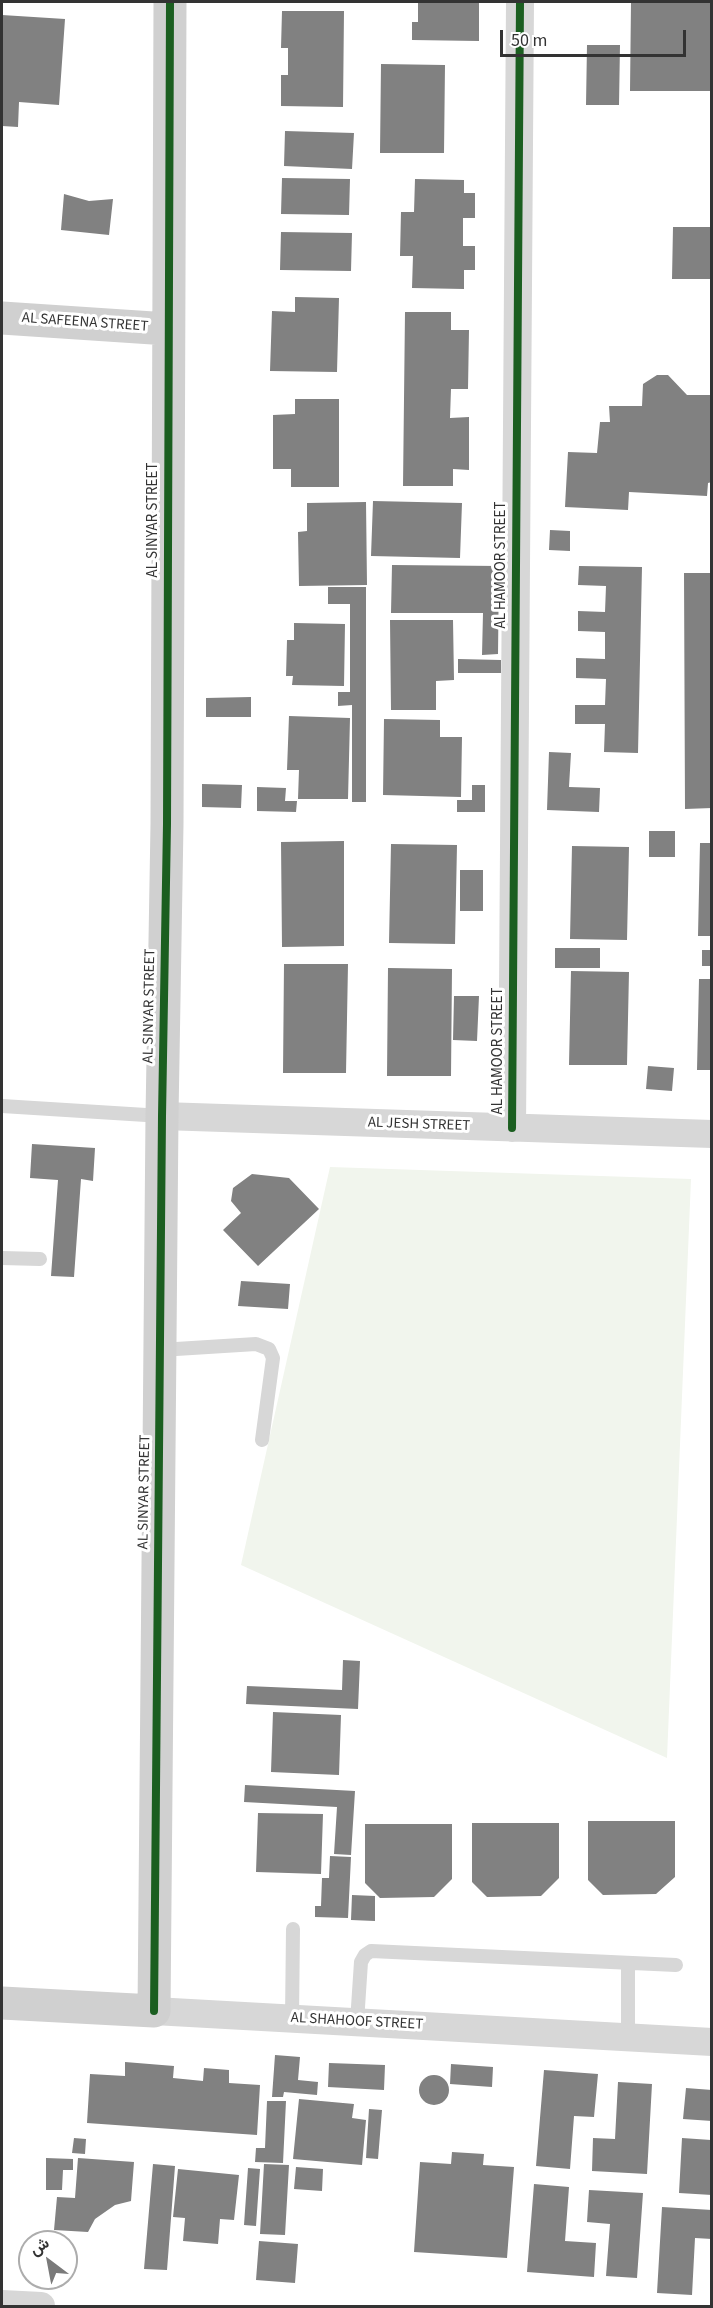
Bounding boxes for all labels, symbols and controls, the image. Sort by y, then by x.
scale bar [503,18,689,56]
text: 50 m [511,28,547,53]
street label: AL SAFEENA STREET [21,310,149,336]
street label: AL SINYAR STREET [145,463,163,577]
street label: AL HAMOOR STREET [493,502,511,628]
street label: AL SINYAR STREET [140,948,160,1064]
street label: AL HAMOOR STREET [490,988,508,1114]
street label: AL JESH STREET [367,1114,471,1136]
street label: AL SINYAR STREET [135,1434,155,1550]
street label: AL SHAHOOF STREET [290,2010,424,2034]
north arrow [18,2230,78,2290]
text: ش [26,2232,53,2261]

